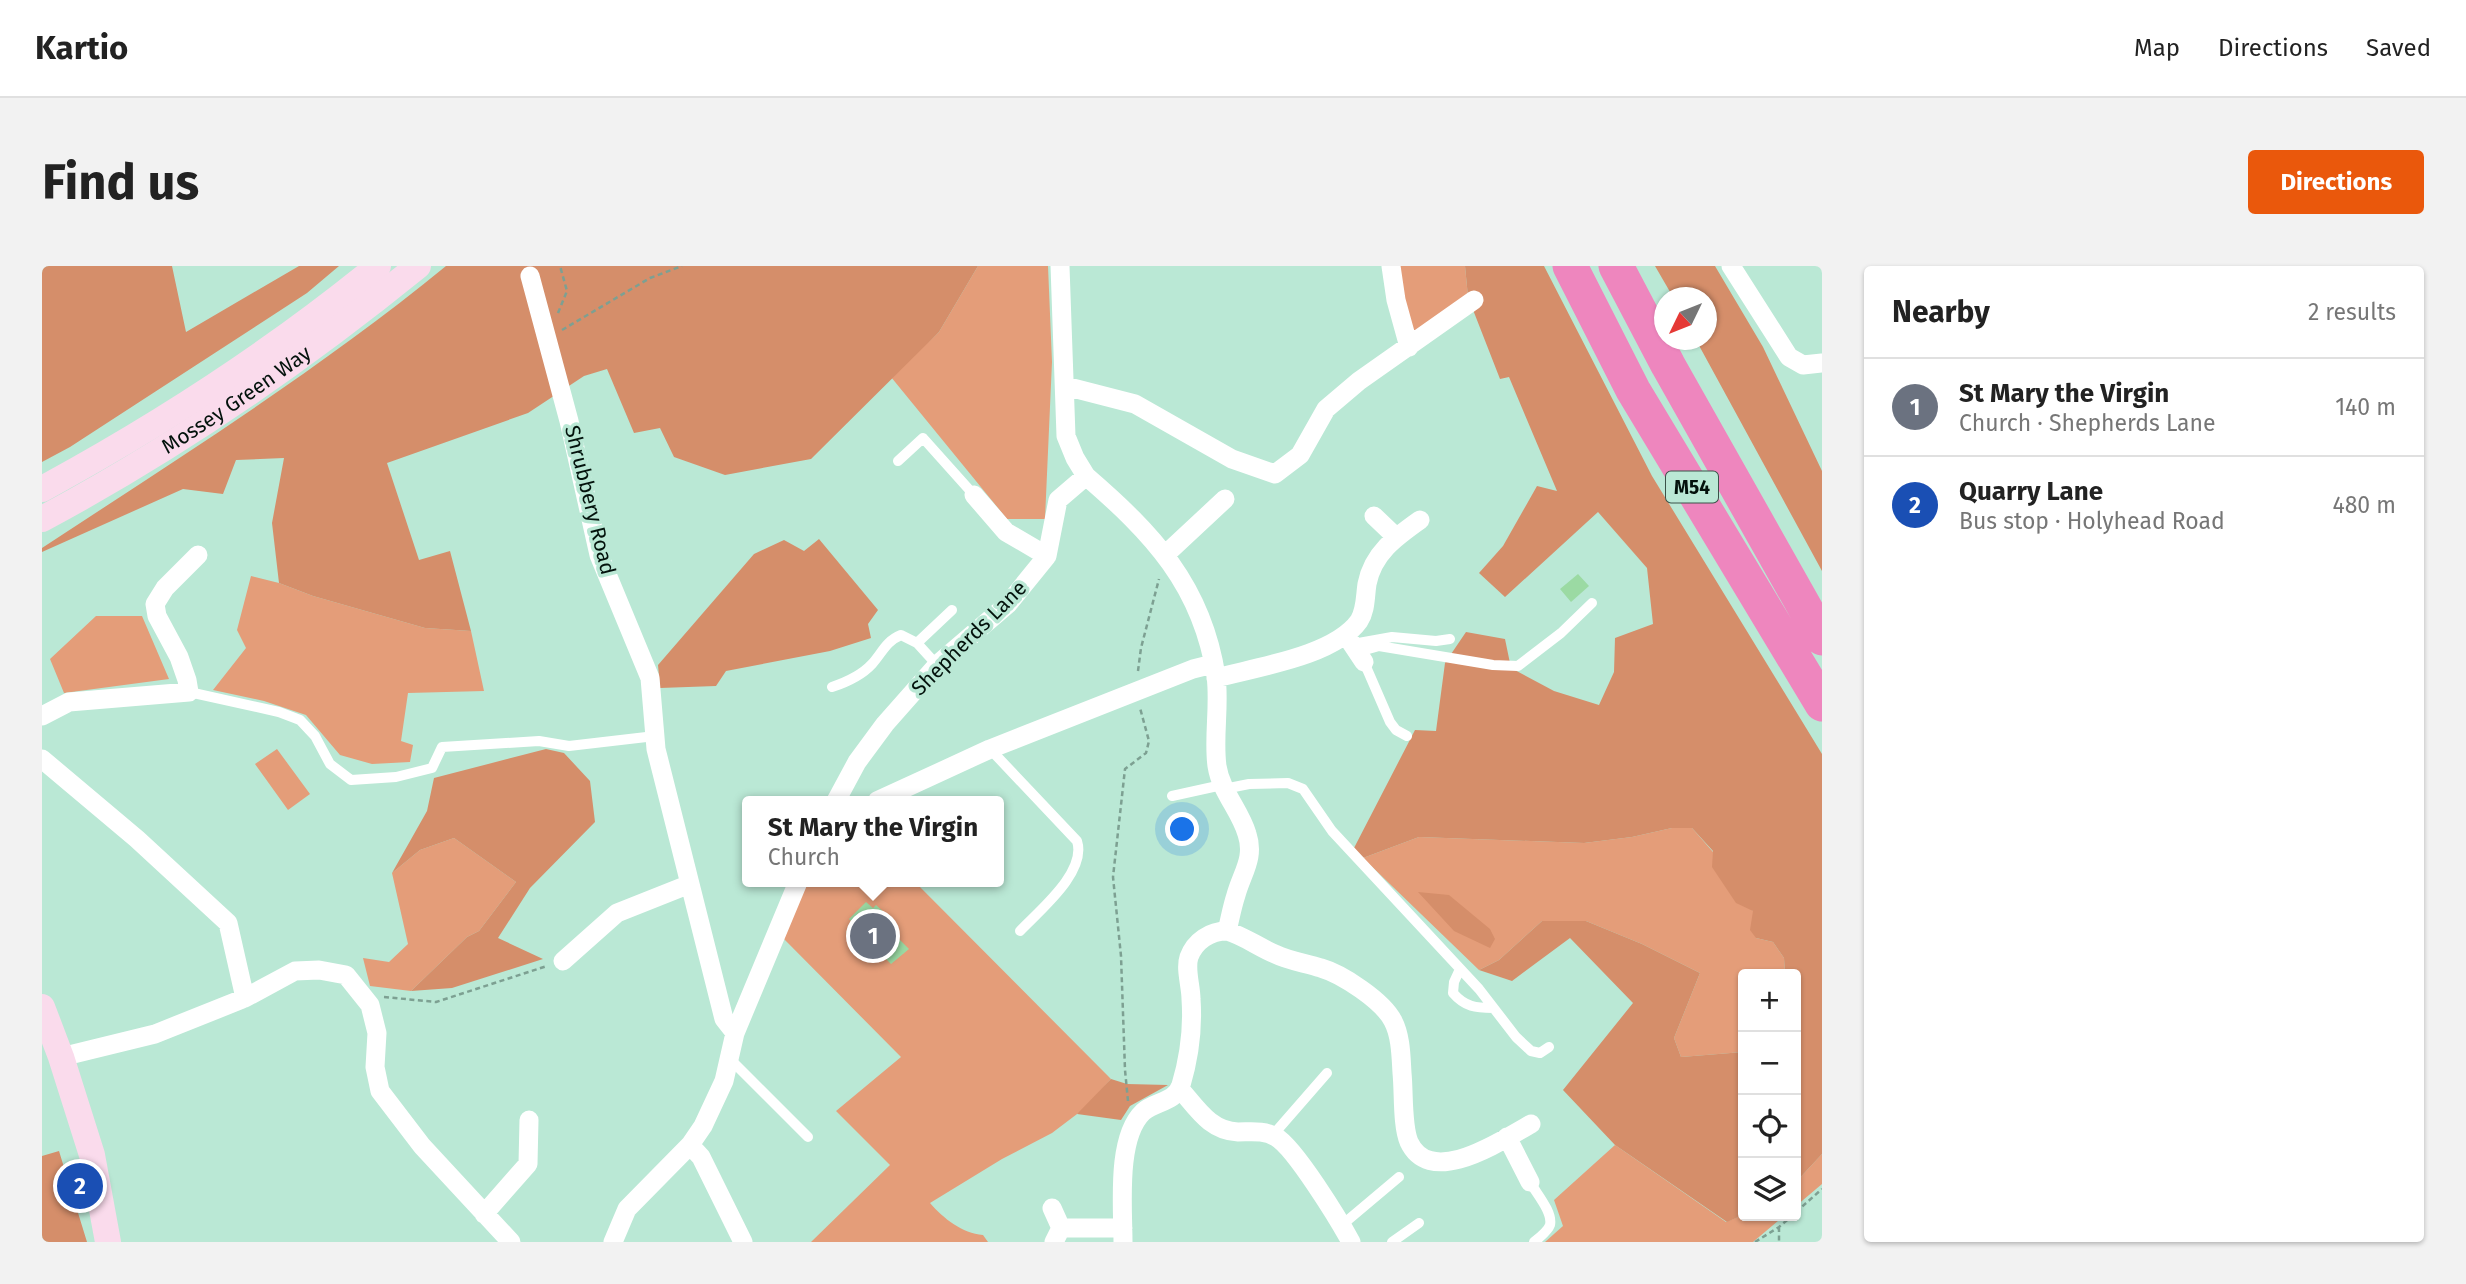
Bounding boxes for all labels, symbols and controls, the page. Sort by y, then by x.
text: Kartio [35,28,128,68]
text: Map [2134,34,2180,62]
text: Directions [2218,34,2328,62]
text: Saved [2366,34,2431,62]
button: Directions [2248,150,2424,214]
text: Find us [42,153,199,212]
north arrow [1654,287,1717,350]
text: Nearby [1892,294,1990,330]
text: 2 results [2308,298,2396,326]
street label: Mossey Green Way [157,340,317,460]
text: St Mary the Virgin [1959,378,2169,409]
text: 1 [1910,393,1920,421]
text: 140 m [2335,393,2396,421]
text: Church · Shepherds Lane [1959,409,2216,437]
street label: Shrubbery Road [559,423,621,577]
road number: M54 [1666,472,1718,502]
text: Quarry Lane [1959,476,2103,507]
text: 2 [1909,491,1921,519]
text: 480 m [2332,491,2396,519]
text: Bus stop · Holyhead Road [1959,507,2225,535]
street label: Shepherds Lane [906,575,1032,701]
popup [742,796,1004,887]
text: St Mary the Virgin [768,812,978,843]
your location [1165,812,1199,846]
text: Church [768,843,840,871]
pin: 1 [850,910,896,962]
map controls [1738,969,1801,1221]
button: + [1738,969,1801,1032]
button: − [1738,1032,1801,1095]
button: locate [1738,1095,1801,1158]
button: layers [1738,1158,1801,1221]
pin: 2 [57,1160,103,1212]

